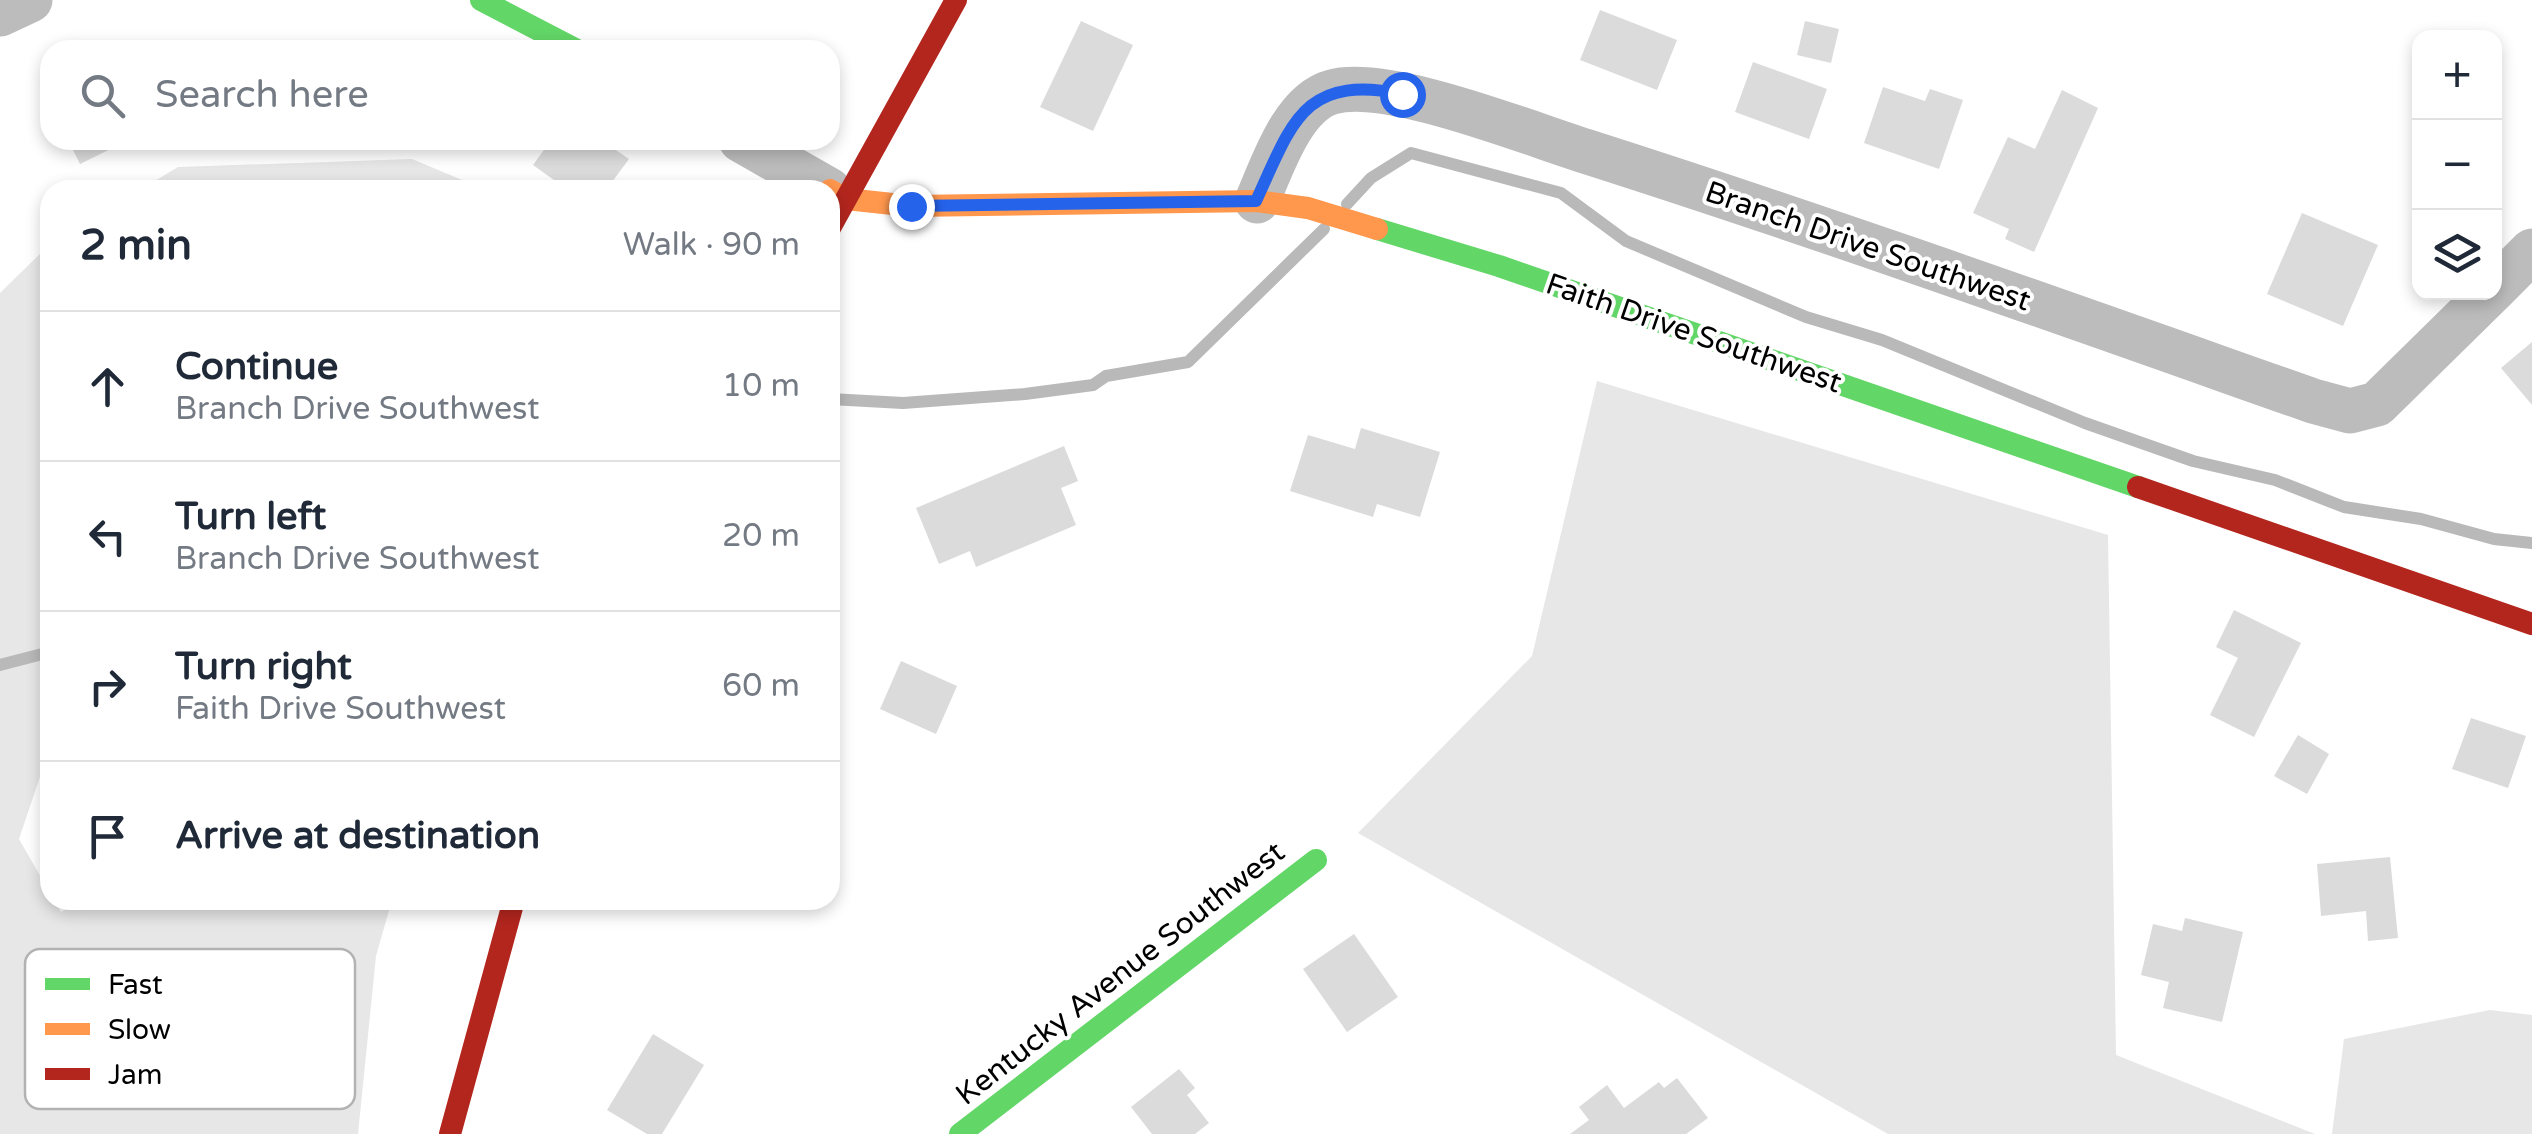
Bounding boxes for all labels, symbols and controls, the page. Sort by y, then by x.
map controls [2412,30,2502,300]
button: + [2412,30,2502,120]
search box [40,40,840,150]
icon: search [75,68,130,123]
text: Search here [155,72,369,118]
route start [1380,72,1426,118]
button: − [2412,120,2502,210]
street label: Branch Drive Southwest [1700,173,2035,320]
route end [889,184,935,230]
button: layers [2412,210,2502,300]
text: 2 min [80,220,192,271]
text: Walk · 90 m [623,226,800,264]
street label: Faith Drive Southwest [1541,265,1847,401]
text: Continue [175,344,338,390]
icon: ahead [80,359,135,414]
text: 10 m [722,367,800,405]
text: Branch Drive Southwest [175,390,539,428]
text: Turn left [175,494,326,540]
icon: left [80,509,135,564]
text: 20 m [722,517,800,555]
text: Branch Drive Southwest [175,540,539,578]
text: Turn right [175,644,352,690]
icon: right [80,659,135,714]
text: 60 m [722,667,800,705]
text: Faith Drive Southwest [175,690,506,728]
icon: arrive [80,809,135,864]
text: Arrive at destination [175,813,540,859]
street label: Kentucky Avenue Southwest [949,834,1292,1113]
legend [25,949,355,1109]
text: Fast [108,968,163,1002]
text: Slow [108,1013,171,1047]
text: Jam [108,1058,163,1092]

